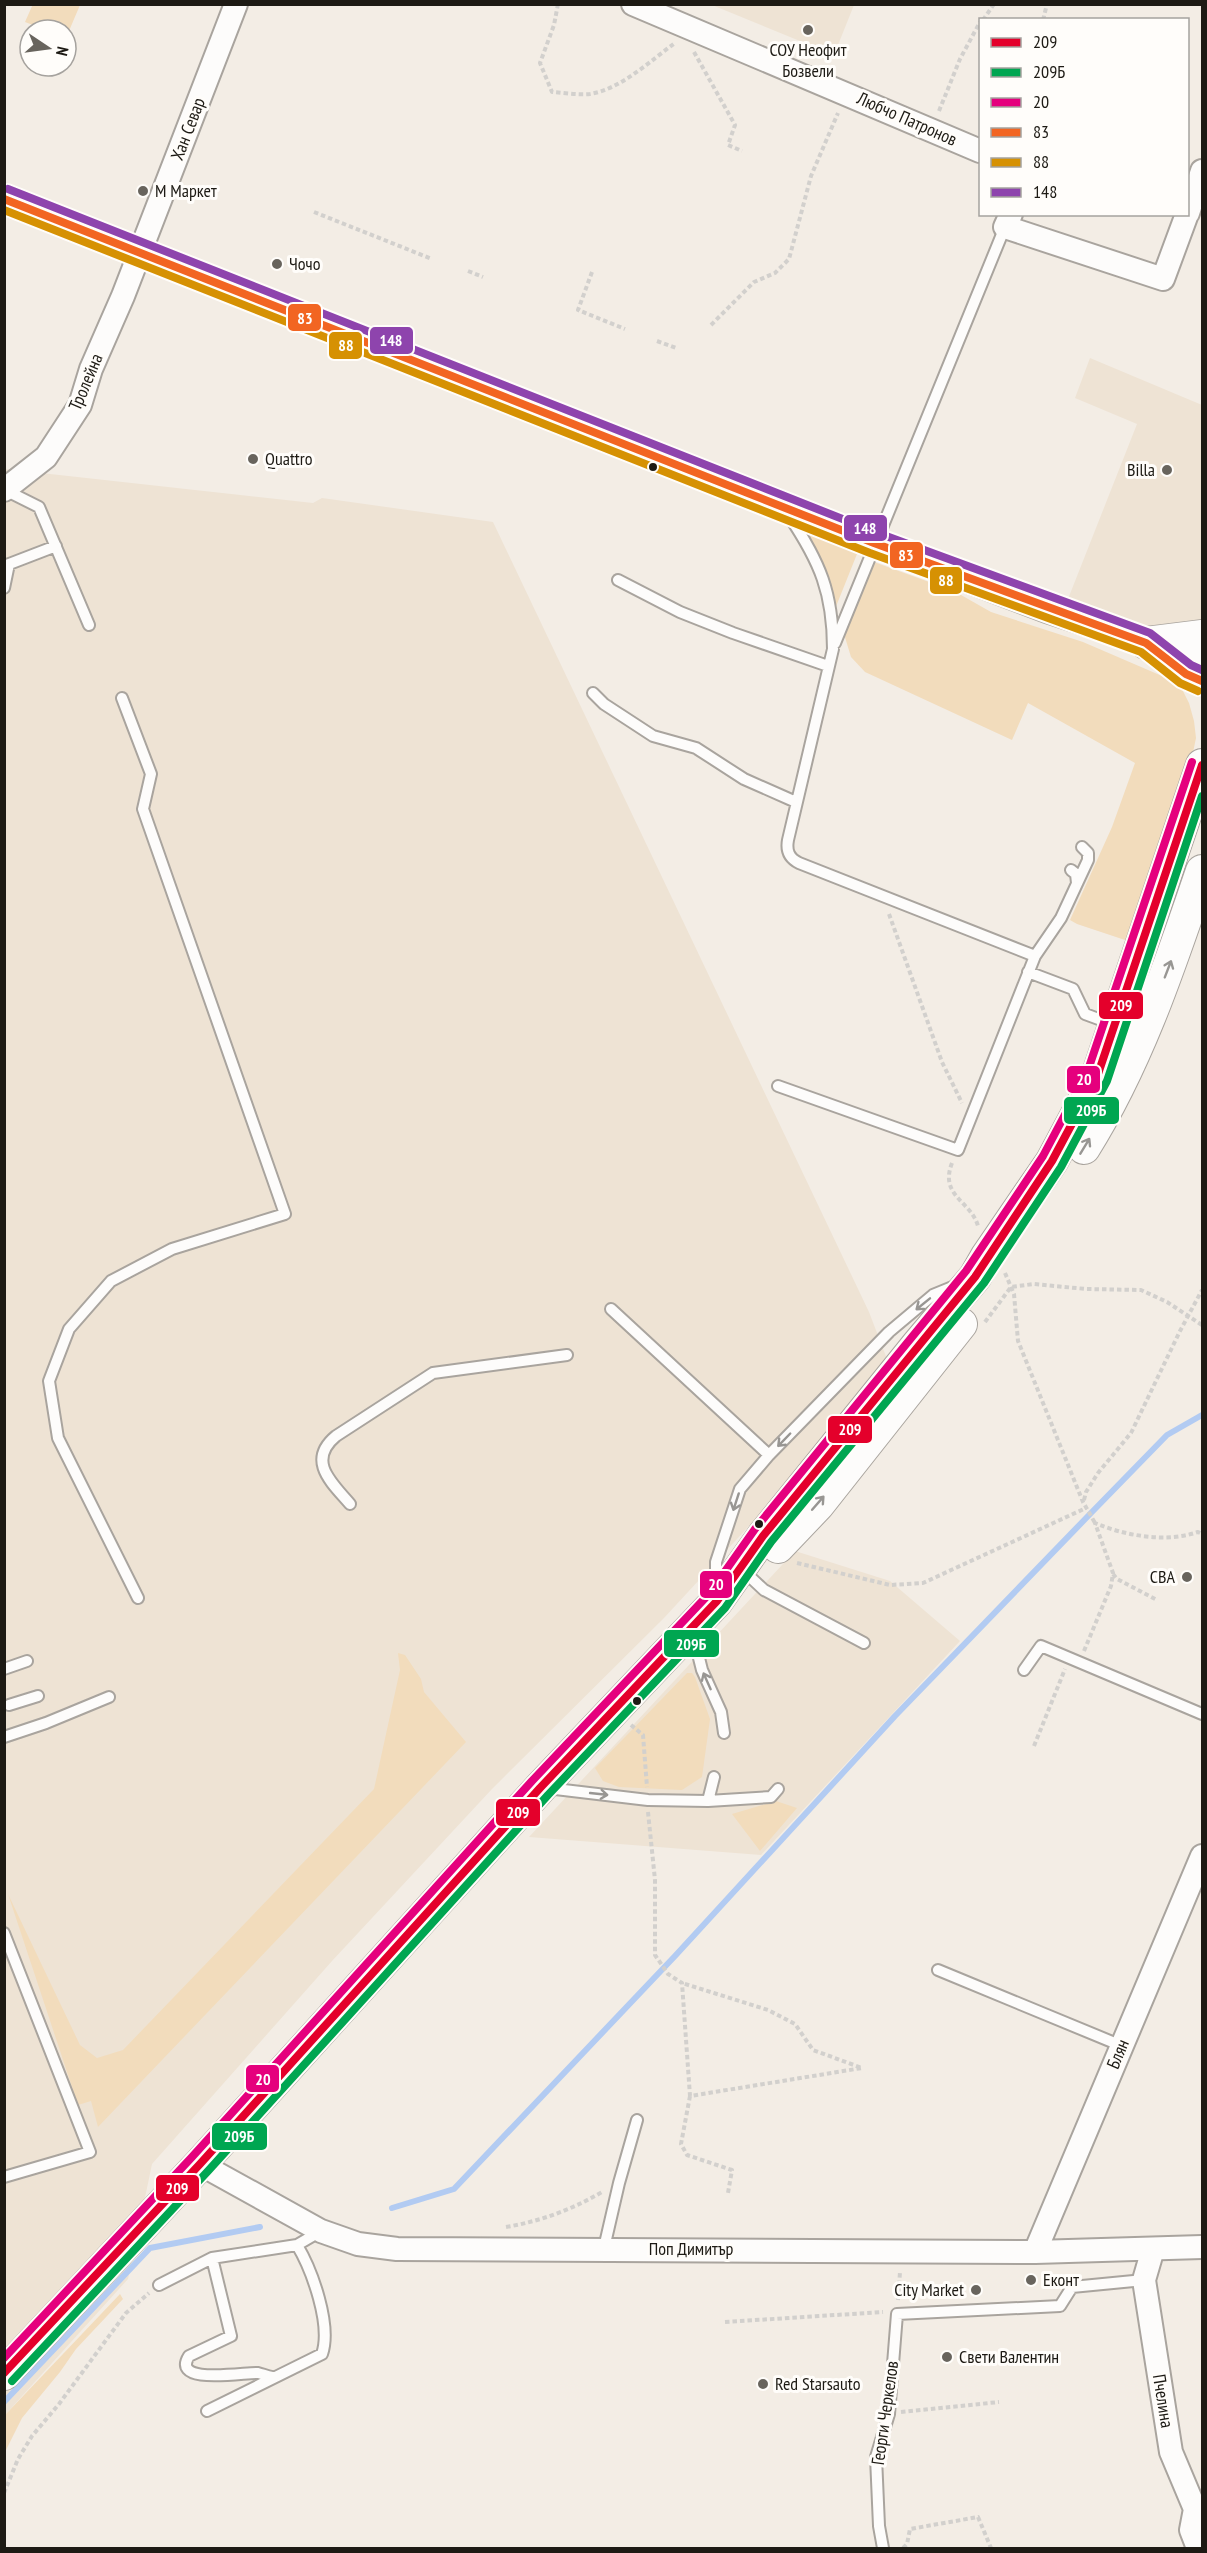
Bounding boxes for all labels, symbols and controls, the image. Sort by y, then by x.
north arrow [18,18,78,78]
legend [979,18,1189,216]
marker: СОУ Неофит Бозвели [801,23,815,37]
text: 209 [1033,30,1057,53]
place label: СОУ Неофит Бозвели [769,38,847,82]
text: N [52,45,73,58]
text: 209Б [1033,60,1065,83]
street label: Любчо Патронов [853,86,961,151]
text: 20 [1033,90,1049,113]
street label: Хан Севар [165,94,210,163]
text: 83 [1033,120,1049,143]
text: 88 [1033,150,1049,173]
place label: М Маркет [155,179,217,202]
text: 148 [1033,180,1057,203]
marker: М Маркет [136,184,150,198]
place label: Чочо [289,252,321,275]
marker: Чочо [270,257,284,271]
line badge: 83 [287,303,322,332]
text: 83 [297,308,313,328]
line badge: 148 [369,326,414,355]
text: 148 [380,330,402,350]
line badge: 88 [328,331,363,360]
text: 88 [338,335,354,355]
street label: Тролейна [63,350,108,414]
place label: Quattro [265,447,313,470]
marker: Quattro [246,452,260,466]
place label: Billa [1127,458,1155,481]
unlabelled marker [647,461,659,473]
marker: Billa [1160,463,1174,477]
line badge: 148 [843,514,888,542]
text: 148 [854,518,876,538]
line badge: 83 [889,541,924,569]
text: 83 [898,545,914,565]
line badge: 88 [929,566,963,595]
text: 88 [938,570,954,590]
one-way arrow [1163,960,1174,979]
line badge: 209 [1098,991,1144,1020]
text: 209 [1110,995,1132,1015]
line badge: 20 [1066,1065,1101,1094]
text: 20 [1076,1069,1092,1089]
line badge: 209Б [1063,1096,1120,1125]
text: 209Б [1076,1100,1107,1120]
one-way arrow [1080,1138,1092,1155]
one-way arrow [915,1297,931,1310]
line badge: 209 [827,1415,873,1444]
text: 209 [839,1419,861,1439]
one-way arrow [776,1432,791,1447]
one-way arrow [729,1492,740,1511]
one-way arrow [811,1496,825,1512]
unlabelled marker [753,1518,765,1530]
place label: CBA [1150,1565,1175,1588]
line badge: 20 [699,1570,733,1599]
marker: CBA [1180,1570,1194,1584]
text: 20 [708,1574,724,1594]
line badge: 209Б [663,1629,720,1658]
text: 209Б [676,1634,707,1654]
one-way arrow [701,1673,712,1691]
unlabelled marker [631,1695,643,1707]
one-way arrow [588,1789,608,1800]
line badge: 209 [495,1798,541,1827]
text: 209 [507,1802,529,1822]
street label: Блян [1101,2035,1134,2072]
line badge: 20 [245,2064,280,2093]
text: 20 [255,2069,271,2089]
line badge: 209Б [211,2122,268,2151]
text: 209Б [224,2126,255,2146]
line badge: 209 [155,2174,200,2202]
text: 209 [166,2178,188,2198]
street label: Поп Димитър [649,2237,733,2260]
place label: Еконт [1043,2268,1079,2291]
marker: Еконт [1024,2273,1038,2287]
place label: City Market [894,2278,964,2301]
marker: City Market [969,2283,983,2297]
place label: Свети Валентин [959,2345,1059,2368]
marker: Свети Валентин [940,2350,954,2364]
street label: Георги Черкелов [866,2359,903,2467]
place label: Red Starsauto [775,2372,861,2395]
street label: Пчелина [1148,2372,1179,2429]
marker: Red Starsauto [756,2377,770,2391]

